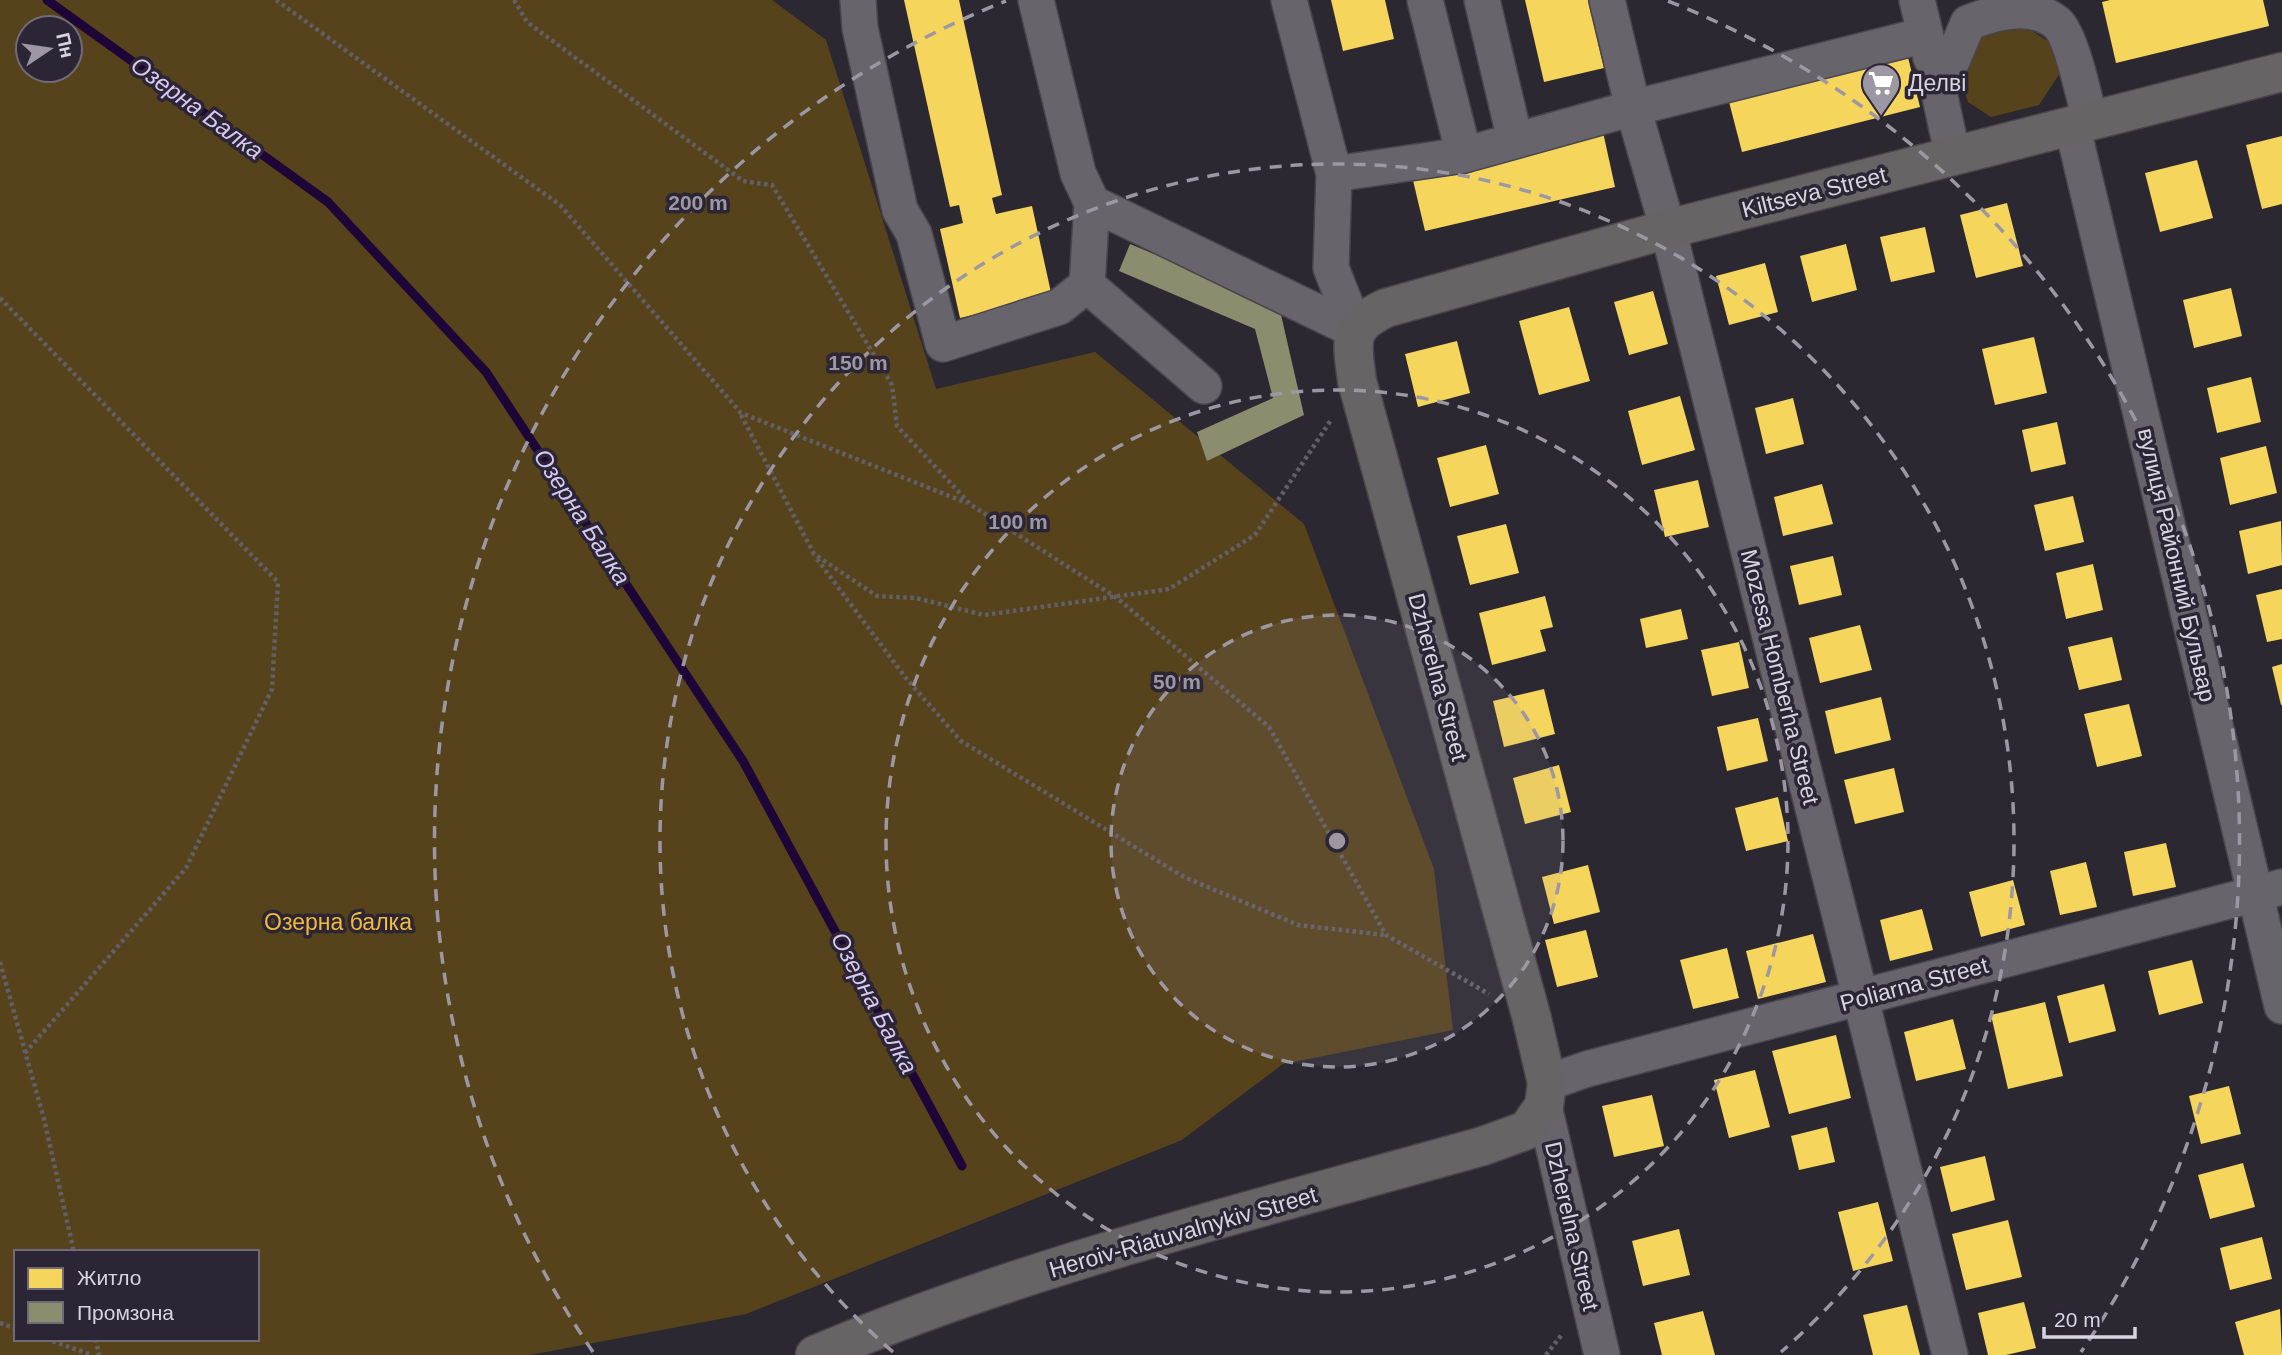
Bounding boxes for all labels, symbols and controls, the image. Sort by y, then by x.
north arrow [14,14,84,84]
text: Пн [52,31,78,60]
water label: Озерна Балка [126,51,268,164]
supermarket icon: Делві [1860,62,1902,117]
place label: Делві [1908,70,1966,96]
street label: Kiltseva Street [1739,161,1890,223]
text: 200 m [668,191,728,214]
text: 150 m [828,351,888,374]
street label: вулиця Районний Бульвар [2133,426,2221,704]
water label: Озерна Балка [529,444,636,590]
text: 100 m [988,510,1048,533]
street label: Mozesa Homberha Street [1736,547,1824,808]
street label: Dzherelna Street [1403,590,1473,764]
text: 50 m [1153,670,1201,693]
centre of rings [1325,829,1349,853]
park label: Озерна балка [264,909,412,935]
water label: Озерна Балка [826,927,923,1078]
street label: Poliarna Street [1837,952,1991,1016]
street label: Dzherelna Street [1540,1139,1604,1314]
street label: Heroiv-Riatuvalnykiv Street [1046,1181,1320,1283]
legend [14,1250,259,1341]
text: Житло [77,1266,141,1289]
scale bar [2044,1296,2135,1340]
text: Промзона [77,1301,174,1324]
text: 20 m [2054,1308,2101,1331]

